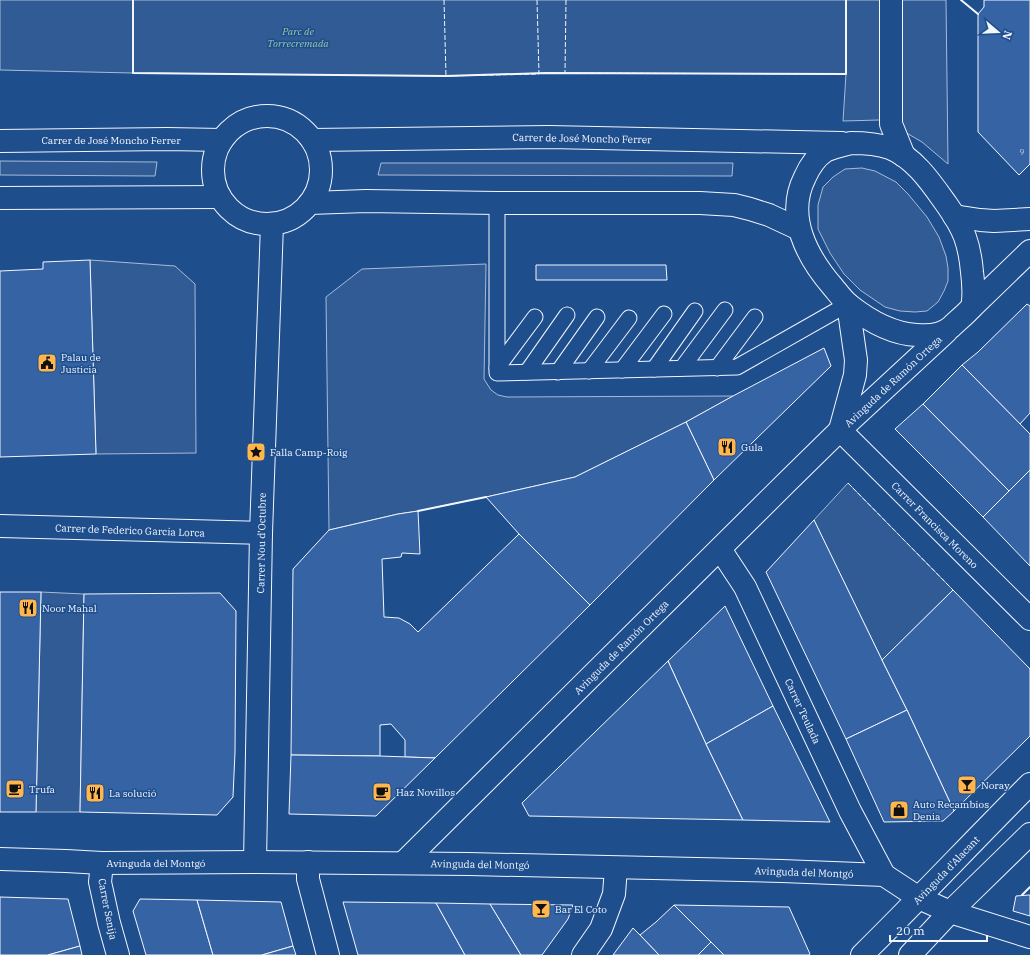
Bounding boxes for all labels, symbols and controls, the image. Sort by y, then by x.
north arrow [978,12,1018,52]
park label: Parc de Torrecremada [267,25,329,50]
text: N [999,29,1015,42]
street label: Carrer de José Moncho Ferrer [512,131,652,146]
street label: Carrer de José Moncho Ferrer [41,134,181,147]
house number: 9 [1020,146,1025,156]
street label: Avinguda de Ramón Ortega [842,333,945,430]
place label: Palau de Justicia [61,351,101,376]
public building icon: Palau de Justicia [36,352,58,374]
restaurant icon: Gula [716,436,738,458]
place icon: Falla Camp-Roig [245,441,267,463]
place label: Gula [741,441,763,454]
place label: Falla Camp-Roig [270,446,348,459]
street label: Carrer Francisca Moreno [889,479,981,572]
street label: Carrer Nou d’Octubre [254,493,269,594]
street label: Carrer de Federico Garcia Lorca [55,521,206,540]
restaurant icon: Noor Mahal [17,597,39,619]
street label: Avinguda de Ramón Ortega [571,597,672,697]
place label: Noor Mahal [42,602,97,615]
street label: Carrer Teulada [782,677,824,746]
bar icon: Noray [956,774,978,796]
cafe icon: Trufa [4,778,26,800]
place label: Noray [981,779,1010,792]
cafe icon: Haz Novillos [371,781,393,803]
restaurant icon: La solució [84,782,106,804]
place label: Trufa [29,783,56,796]
place label: Haz Novillos [396,786,455,799]
place label: La solució [109,787,157,800]
place label: Auto Recambios Denia [913,798,989,823]
shop icon: Auto Recambios Denia [888,799,910,821]
street label: Avinguda d'Alacant [910,833,983,907]
street label: Avinguda del Montgó [107,857,206,870]
street label: Avinguda del Montgó [430,857,530,872]
street label: Avinguda del Montgó [754,864,854,881]
street label: Carrer Senija [95,877,120,941]
bar icon: Bar El Coto [530,898,552,920]
place label: Bar El Coto [555,903,607,916]
scale bar [890,917,987,943]
text: 20 m [896,923,925,938]

